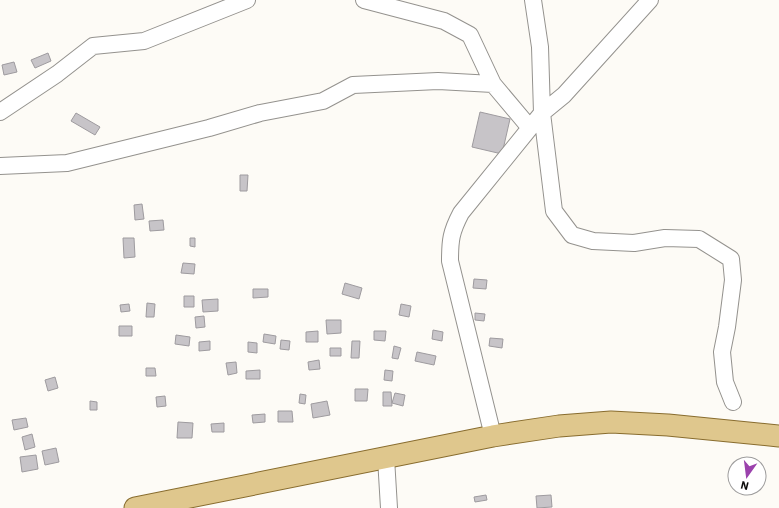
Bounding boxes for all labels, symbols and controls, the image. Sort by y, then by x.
north arrow [727,456,767,496]
text: N [739,478,750,493]

